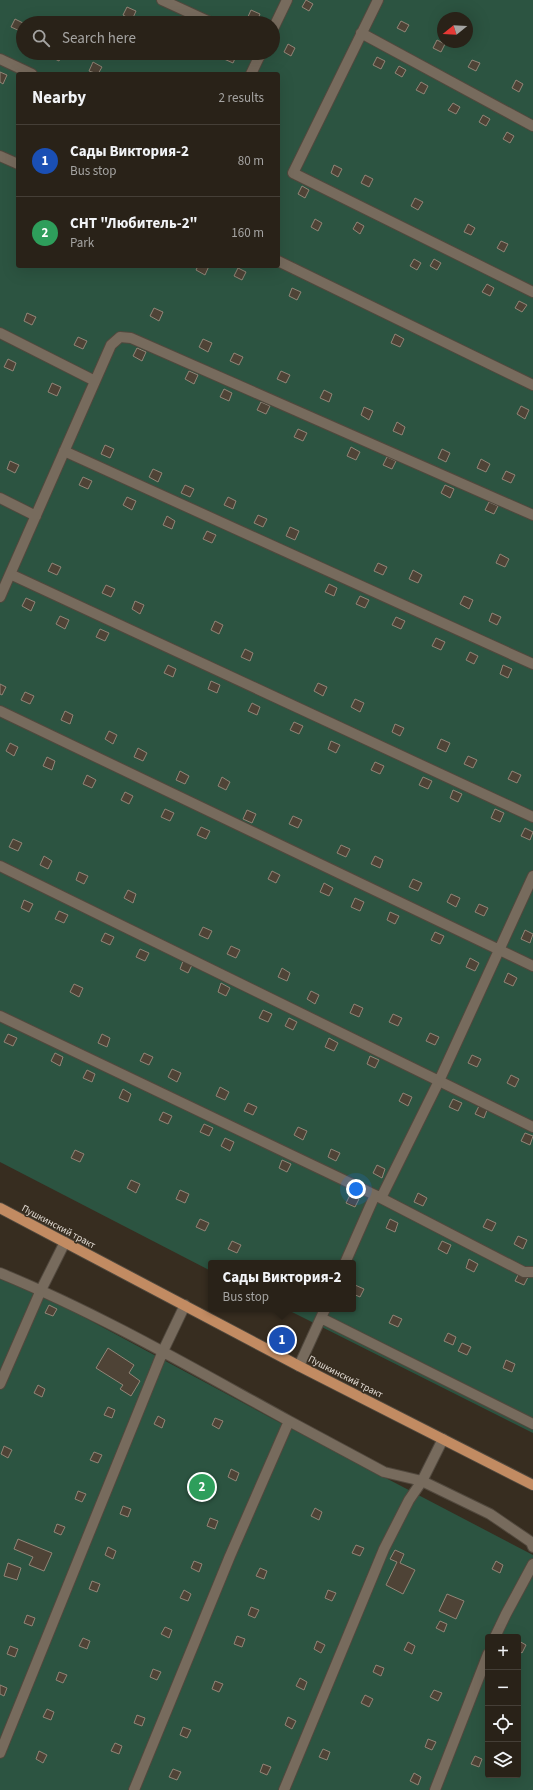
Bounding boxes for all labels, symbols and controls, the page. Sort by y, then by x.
north arrow [437,12,473,48]
search box [16,16,280,60]
icon: search [30,27,52,49]
text: Search here [62,28,136,49]
text: Nearby [32,86,86,110]
text: 2 results [219,89,264,107]
text: Сады Виктория-2 [70,141,189,162]
text: 1 [42,152,48,170]
text: 80 m [238,152,264,170]
text: Bus stop [70,162,116,180]
text: СНТ "Любитель-2" [70,213,198,234]
text: 2 [42,224,48,242]
text: 160 m [231,224,264,242]
text: Park [70,234,94,252]
your location [346,1179,366,1199]
street label: Пушкинский тракт [19,1201,98,1253]
popup [208,1260,356,1312]
text: Сады Виктория-2 [223,1267,341,1288]
text: Bus stop [223,1288,269,1306]
pin: 1 [269,1325,295,1355]
street label: Пушкинский тракт [306,1352,386,1402]
pin: 2 [189,1472,215,1502]
map controls [485,1634,521,1778]
button: + [485,1634,521,1670]
button: − [485,1670,521,1706]
button: locate [485,1706,521,1742]
button: layers [485,1742,521,1778]

